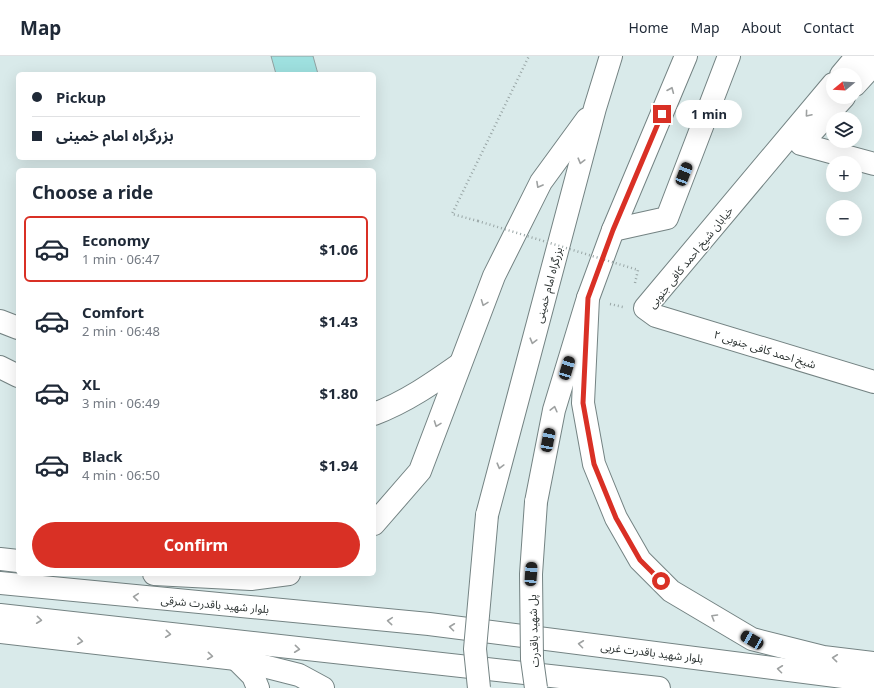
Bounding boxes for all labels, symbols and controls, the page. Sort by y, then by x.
text: Map [20,15,61,41]
text: Home [629,18,668,37]
text: Map [690,18,720,37]
text: About [742,18,781,37]
text: Contact [803,18,854,37]
north arrow [826,68,862,104]
map controls [826,68,862,236]
text: Pickup [56,87,106,107]
one-way arrow [667,87,675,94]
callout: 1 min [676,100,742,128]
route end [653,105,671,123]
text: 1 min [691,105,727,123]
one-way arrow [805,110,812,117]
button: layers [826,112,862,148]
text: بزرگراه امام خمینی [56,125,174,145]
button: + [826,156,862,192]
one-way arrow [577,158,585,164]
car [674,161,694,187]
text: Choose a ride [32,180,153,204]
one-way arrow [537,181,544,188]
button: − [826,200,862,236]
street label: خیابان شیخ احمد کافی جنوبی [644,202,737,312]
text: Economy [82,230,150,250]
icon: car [34,231,70,267]
text: $1.06 [319,239,358,259]
street label: بزرگراه امام خمینی [531,245,566,325]
text: 1 min · 06:47 [82,250,160,268]
one-way arrow [480,299,488,306]
text: Comfort [82,302,144,322]
icon: car [34,303,70,339]
text: $1.43 [319,311,358,331]
text: 2 min · 06:48 [82,322,160,340]
street label: شیخ احمد کافی جنوبی ۲ [712,326,818,373]
one-way arrow [529,337,538,344]
car [558,355,576,381]
text: XL [82,374,100,394]
icon: car [34,375,70,411]
text: $1.80 [319,383,358,403]
text: 3 min · 06:49 [82,394,160,412]
one-way arrow [550,406,558,412]
one-way arrow [434,421,442,428]
car [540,427,556,453]
text: Black [82,446,122,466]
icon: car [34,447,70,483]
text: $1.94 [319,455,358,475]
one-way arrow [496,463,504,469]
text: 4 min · 06:50 [82,466,160,484]
button: Confirm [32,522,360,568]
car [524,562,538,586]
route start [652,572,670,590]
street label: بلوار شهید باقدرت شرقی [160,592,270,616]
one-way arrow [132,593,139,602]
street label: پل شهید باقدرت [524,594,543,668]
one-way arrow [711,614,718,622]
one-way arrow [36,615,42,624]
one-way arrow [387,616,393,625]
one-way arrow [449,623,455,632]
one-way arrow [165,629,171,638]
car [739,629,765,651]
one-way arrow [77,636,84,645]
street label: بلوار شهید باقدرت غربی [600,638,704,666]
one-way arrow [578,639,584,648]
one-way arrow [294,644,300,653]
one-way arrow [207,651,213,660]
one-way arrow [832,654,838,663]
one-way arrow [777,664,783,673]

